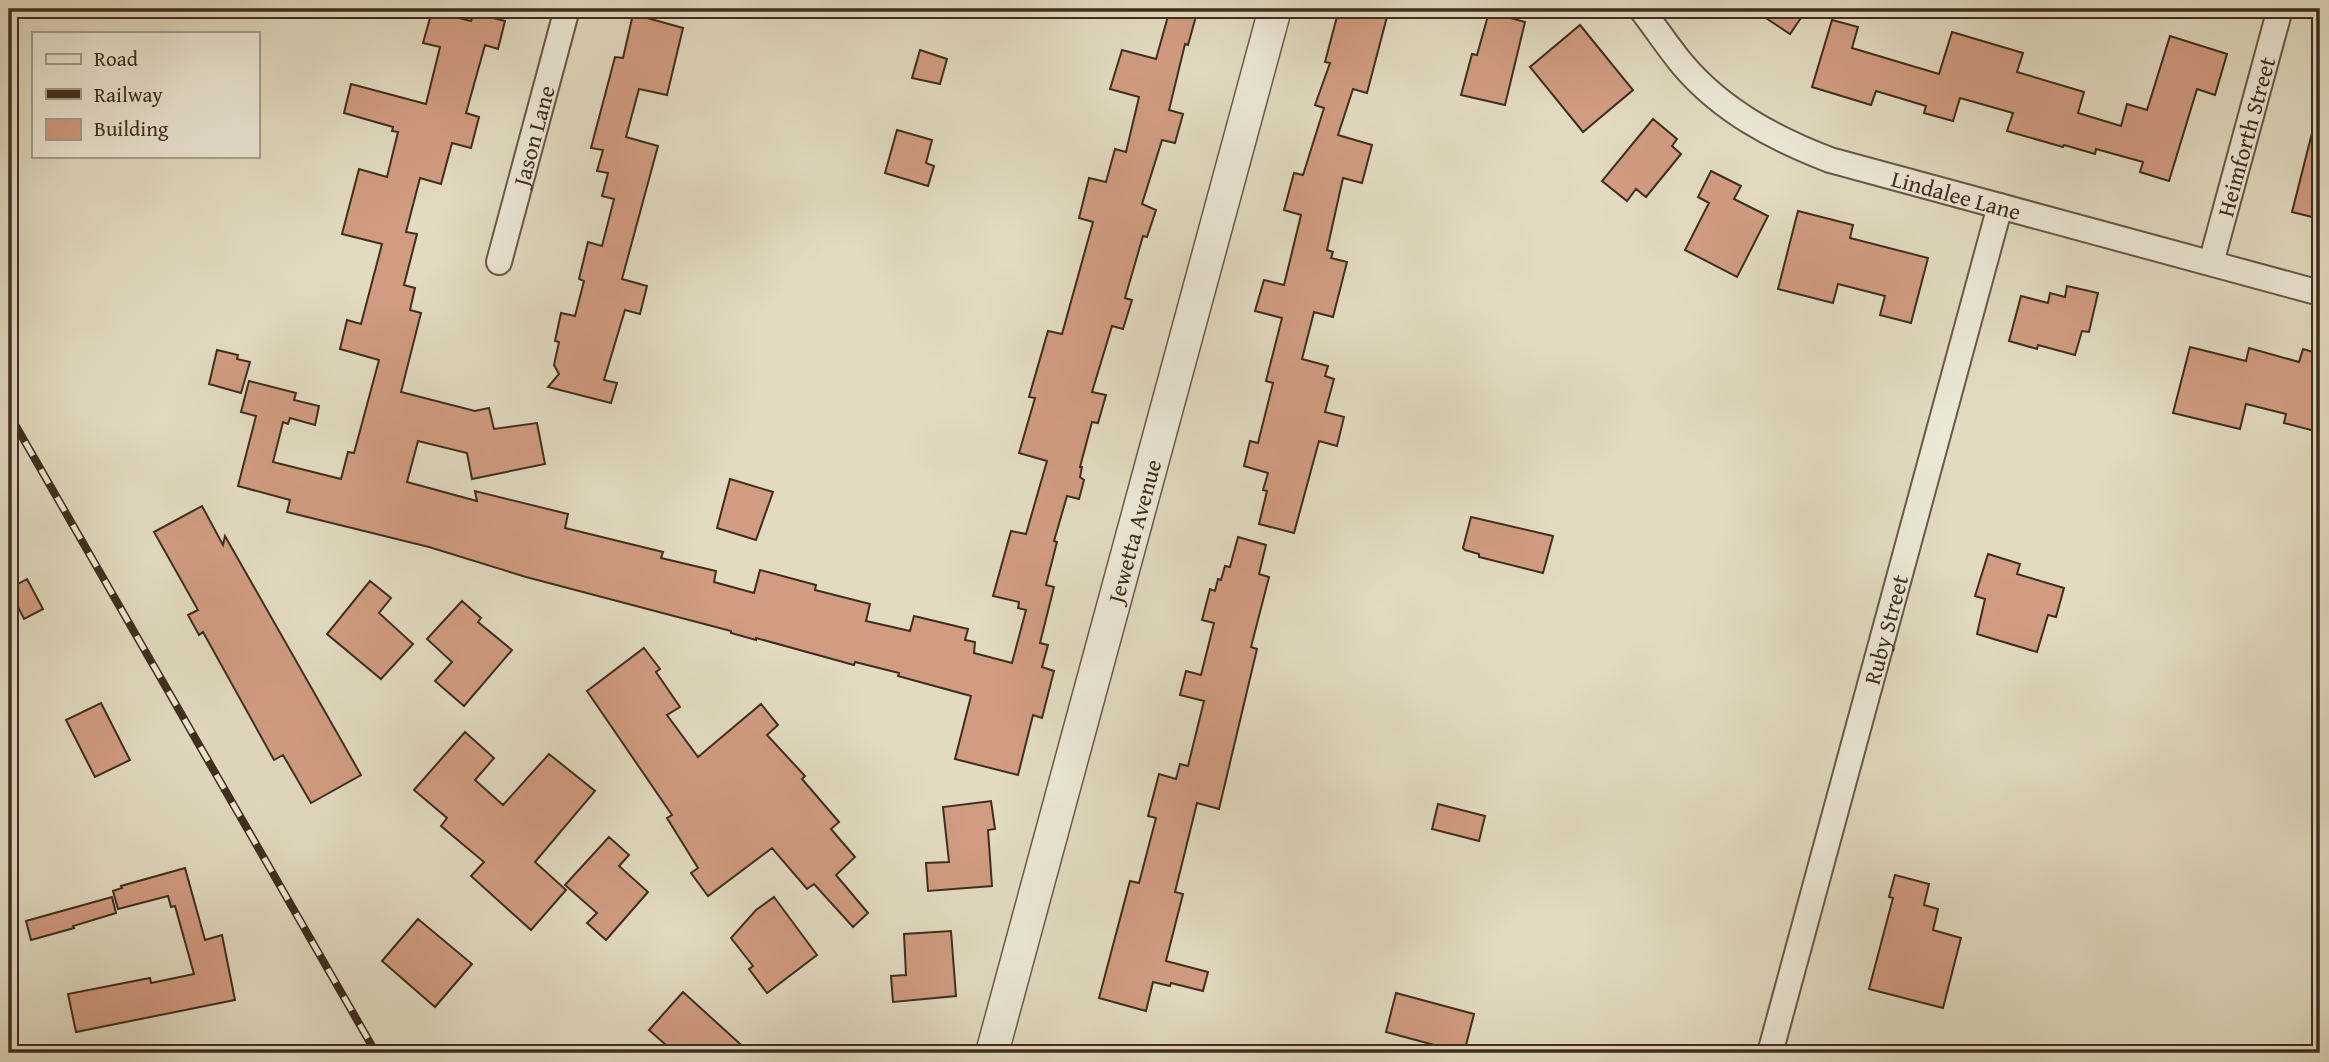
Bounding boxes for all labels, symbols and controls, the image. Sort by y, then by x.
legend [32,32,259,158]
text: Road [94,43,139,74]
street label: Heimforth Street [2208,53,2283,220]
text: Railway [94,79,163,110]
street label: Jason Lane [503,82,562,192]
text: Building [94,113,169,144]
street label: Lindalee Lane [1888,161,2025,228]
street label: Jewetta Avenue [1098,455,1169,609]
street label: Ruby Street [1854,571,1916,688]

